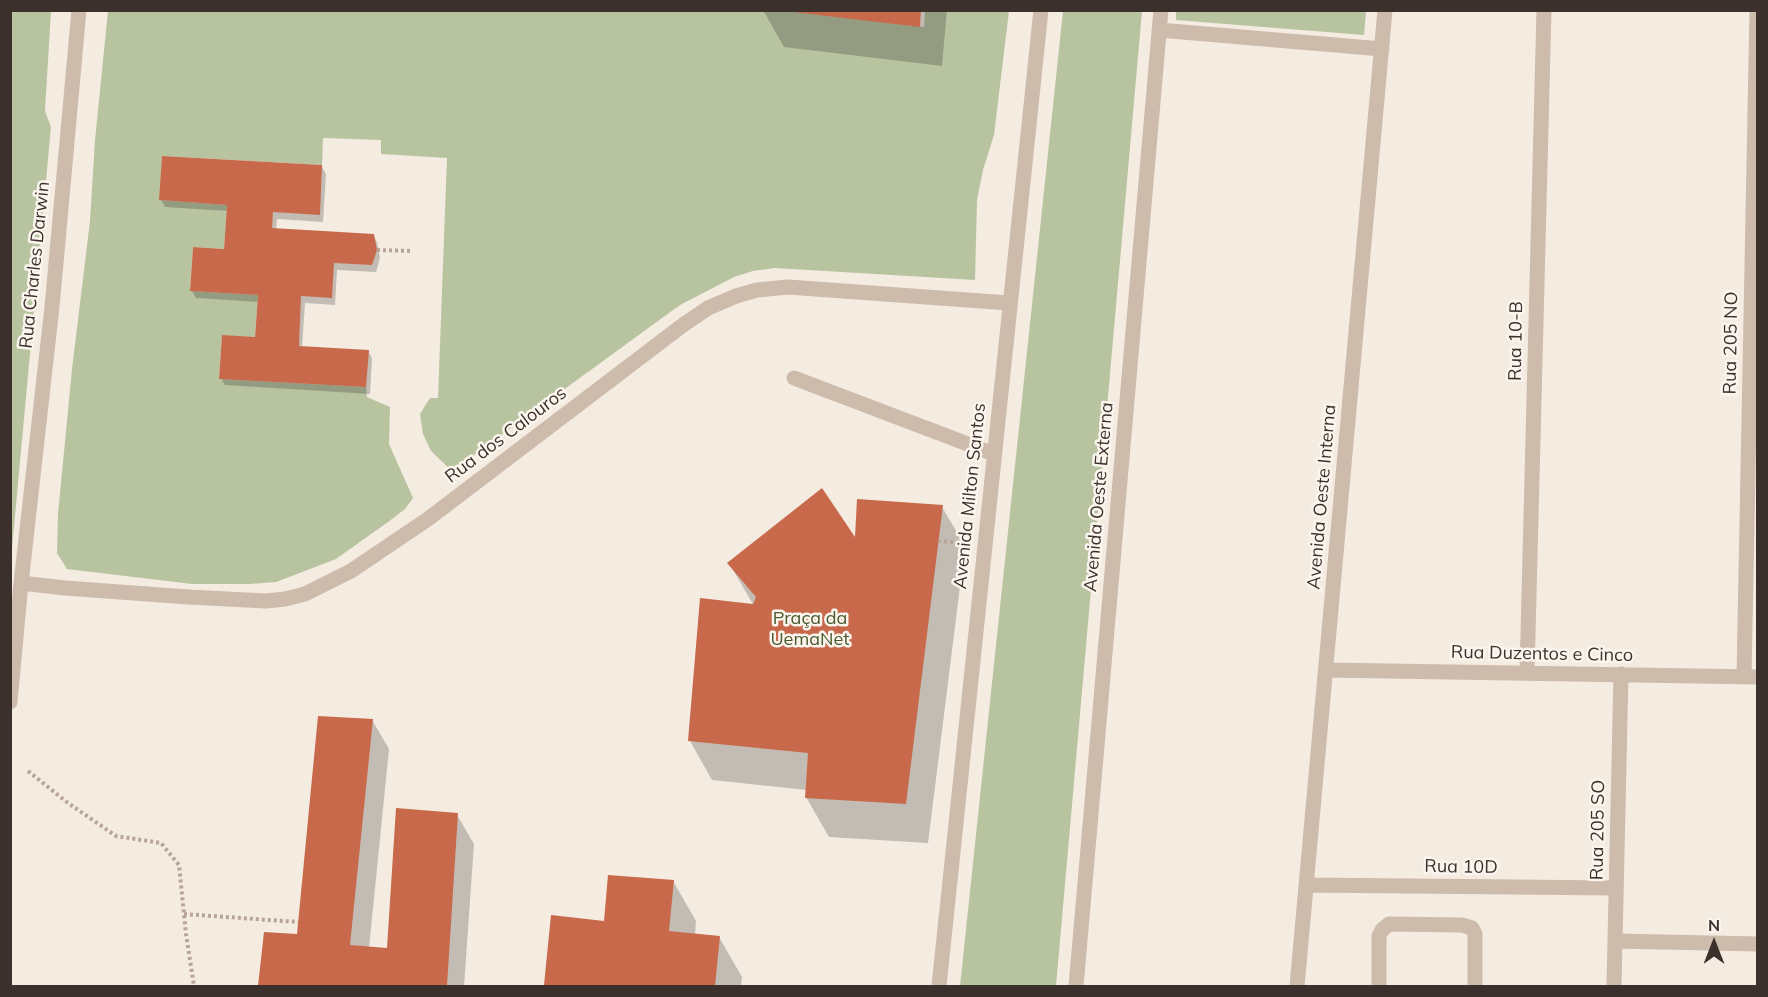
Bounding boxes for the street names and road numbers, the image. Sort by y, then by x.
street label: Rua Charles Darwin [15,180,55,350]
street label: Rua 205 NO [1719,291,1743,395]
street label: Rua 10-B [1505,301,1527,381]
street label: Rua dos Calouros [441,382,571,488]
street label: Avenida Oeste Externa [1080,401,1118,593]
street label: Avenida Milton Santos [949,402,991,590]
street label: Avenida Oeste Interna [1303,404,1341,590]
street label: Rua Duzentos e Cinco [1451,642,1633,666]
street label: Rua 205 SO [1586,780,1610,880]
street label: Rua 10D [1424,856,1498,878]

